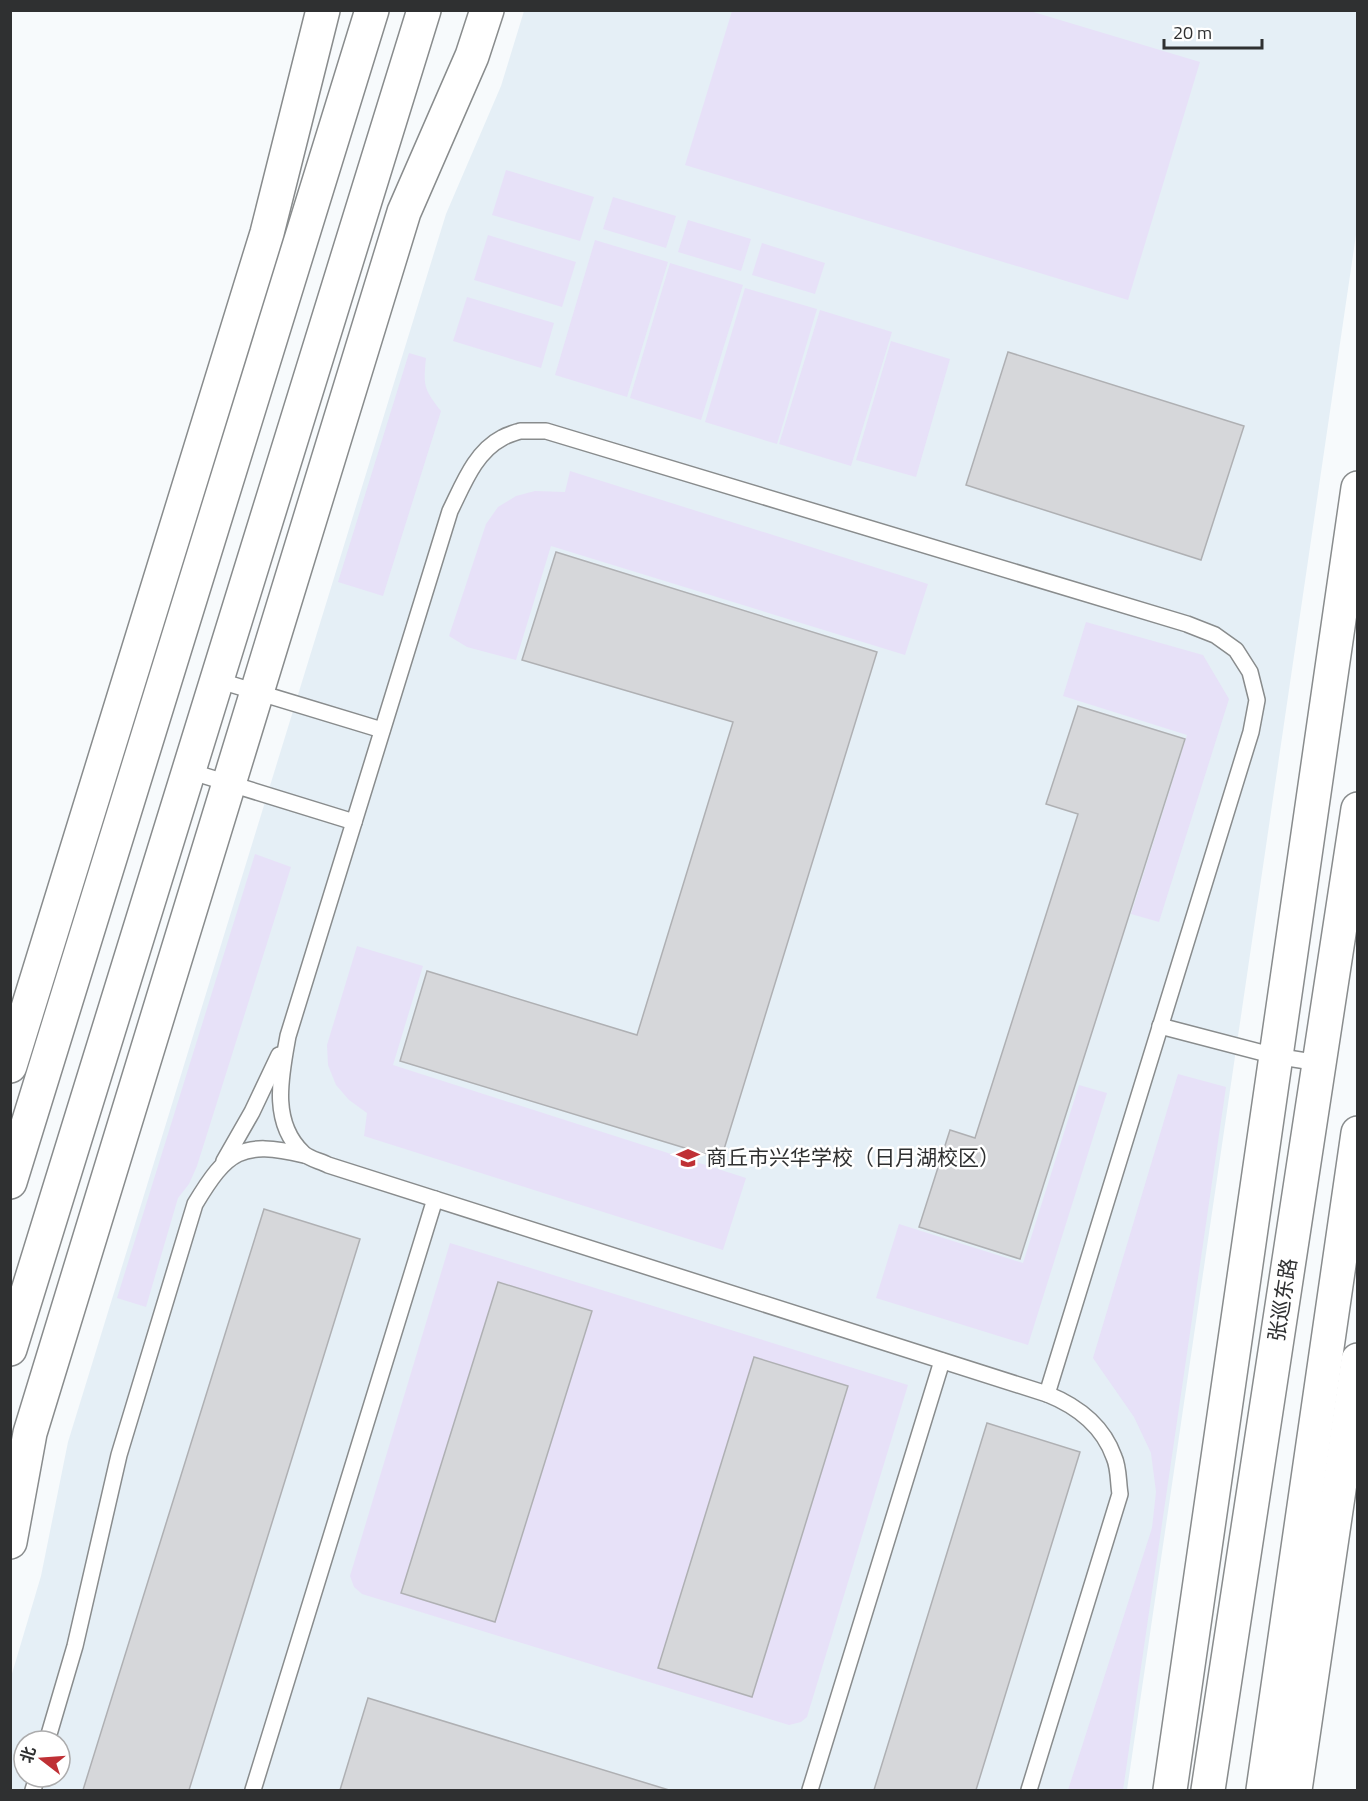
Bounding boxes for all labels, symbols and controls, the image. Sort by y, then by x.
scale bar [1164,12,1262,50]
text: 20 m [1173,19,1212,46]
place label: 商丘市兴华学校（日月湖校区） [706,1141,1000,1173]
school or university icon: 商丘市兴华学校（日月湖校区） [675,1145,701,1171]
street label: 张巡东路 [1260,1256,1304,1344]
north arrow [12,1729,72,1789]
text: 北 [14,1743,41,1766]

